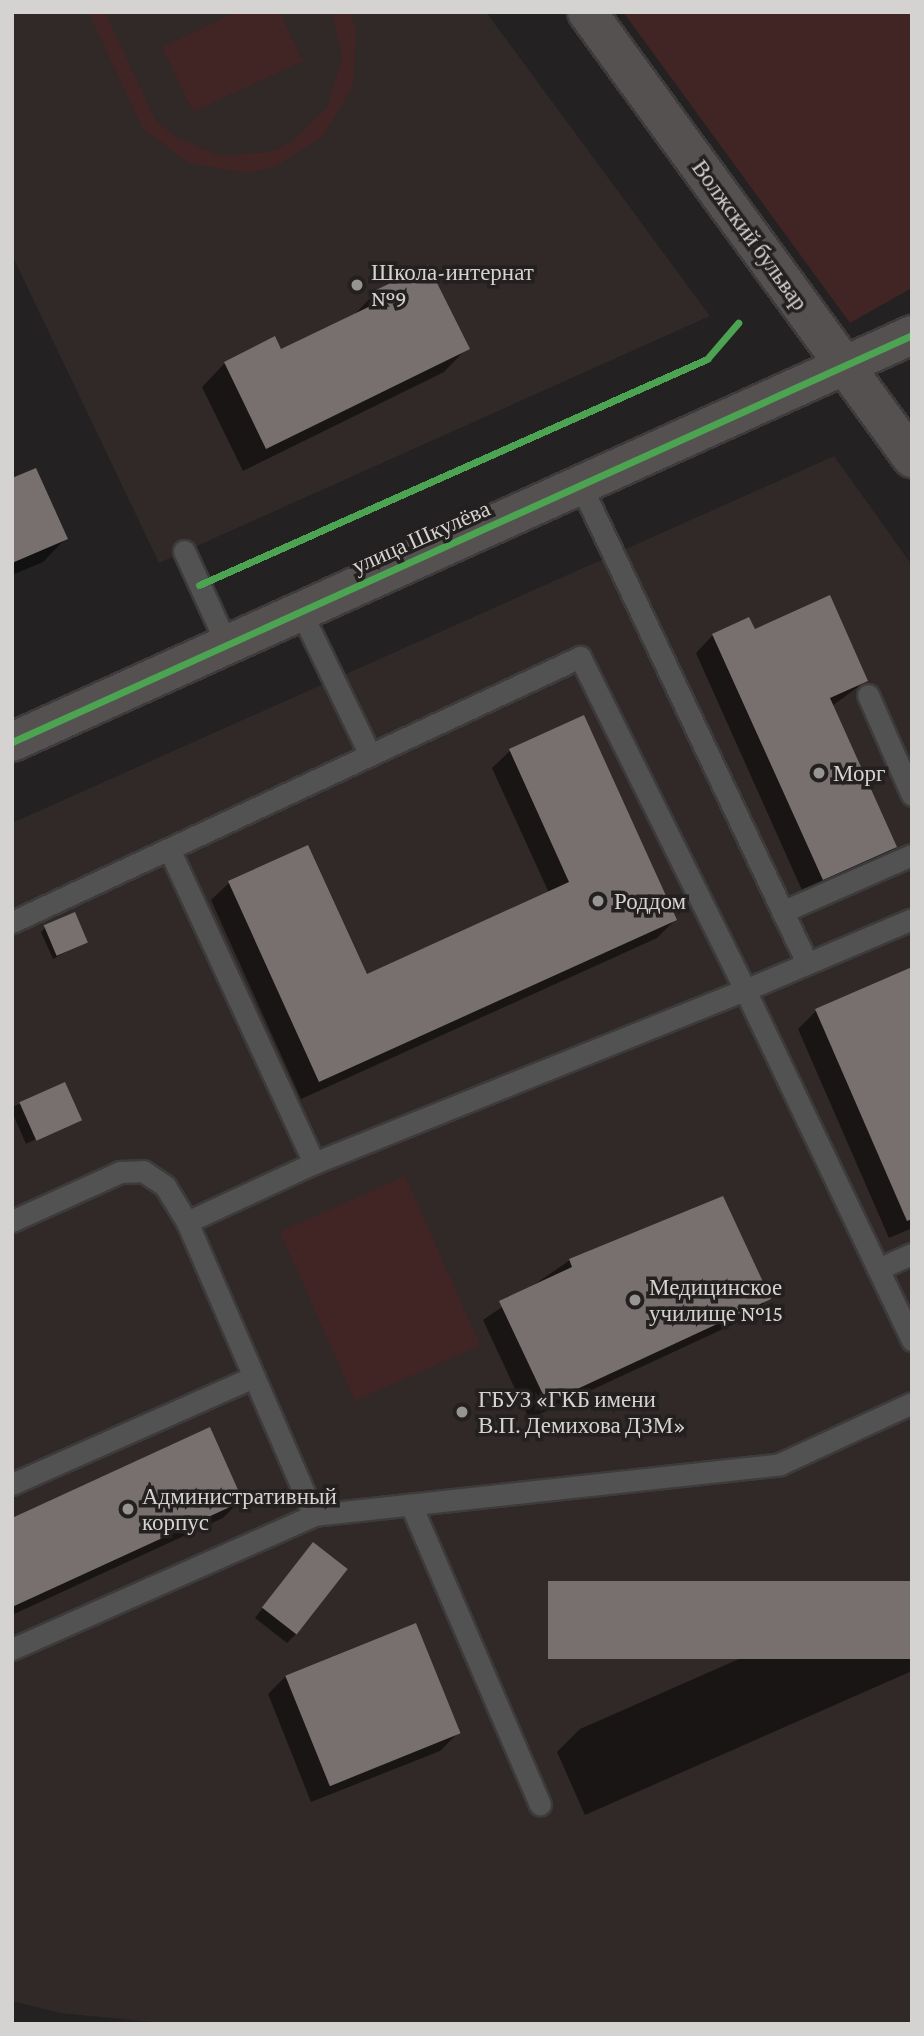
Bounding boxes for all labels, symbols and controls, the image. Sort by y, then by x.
street label: Волжский бульвар [686,154,814,316]
place label: Школа-интернат №9 [371,258,534,312]
marker: Школа-интернат №9 [349,277,365,293]
street label: улица Шкулёва [348,494,494,580]
place label: Морг [833,759,885,787]
marker: Морг [811,765,827,781]
place label: Роддом [614,887,686,915]
marker: Роддом [588,891,608,911]
place label: Медицинское училище №15 [649,1273,783,1327]
marker: Медицинское училище №15 [627,1292,643,1308]
place label: ГБУЗ «ГКБ имени В.П. Демихова ДЗМ» [478,1385,686,1439]
marker: ГБУЗ «ГКБ имени В.П. Демихова ДЗМ» [452,1402,472,1422]
place label: Административный корпус [142,1482,337,1536]
marker: Административный корпус [120,1501,136,1517]

